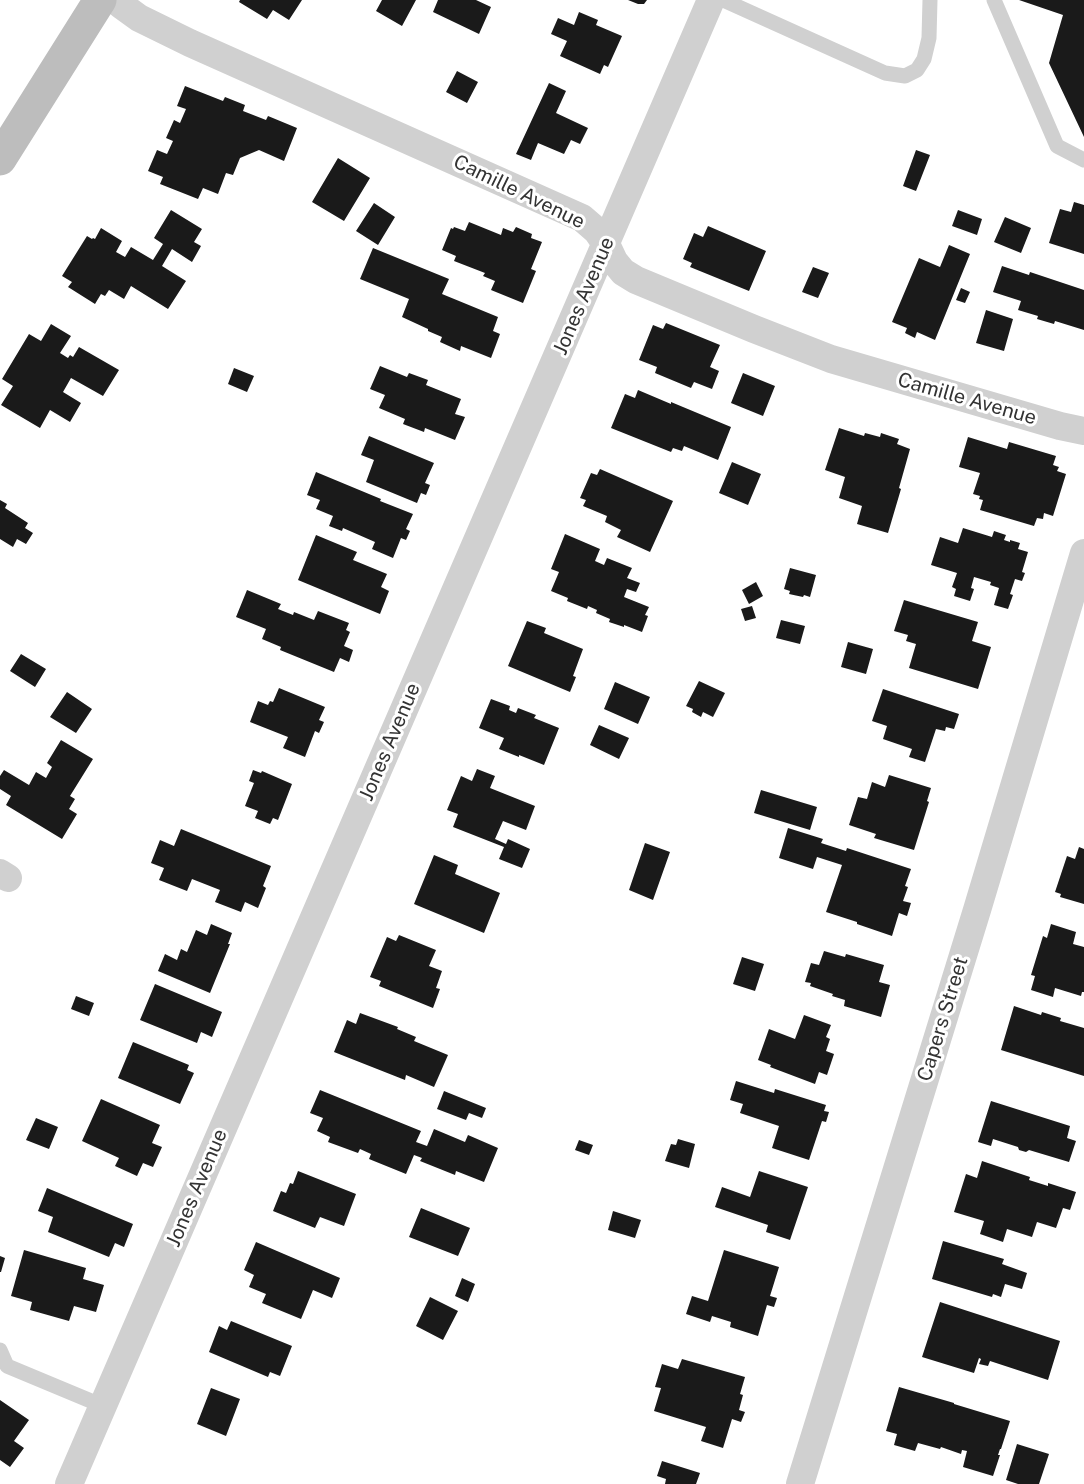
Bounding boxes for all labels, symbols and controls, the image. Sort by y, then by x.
street label: Camille Avenue [449,150,589,234]
street label: Jones Avenue [548,234,620,358]
street label: Camille Avenue [895,368,1039,430]
street label: Jones Avenue [354,680,426,804]
street label: Capers Street [913,954,973,1084]
street label: Jones Avenue [161,1126,233,1250]

